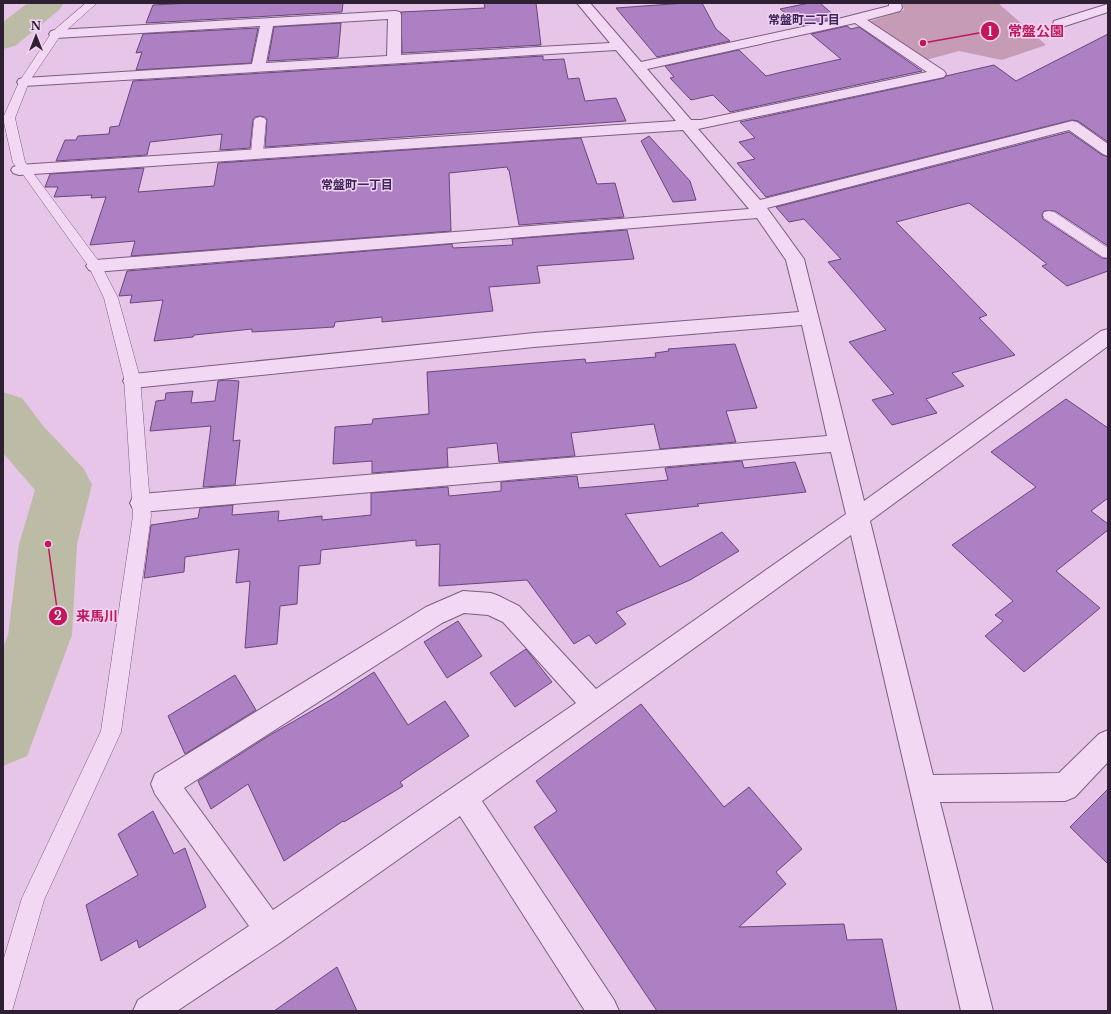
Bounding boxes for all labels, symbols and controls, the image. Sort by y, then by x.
district label: 常盤町二丁目 [768,12,840,27]
north arrow [16,16,56,56]
callout: 常盤公園 [980,18,1072,44]
text: N [31,19,42,33]
text: 常盤公園 [1008,22,1064,40]
text: 1 [987,24,993,39]
district label: 常盤町一丁目 [321,177,393,192]
callout: 来馬川 [48,603,126,629]
text: 来馬川 [76,607,118,625]
text: 2 [54,608,62,623]

